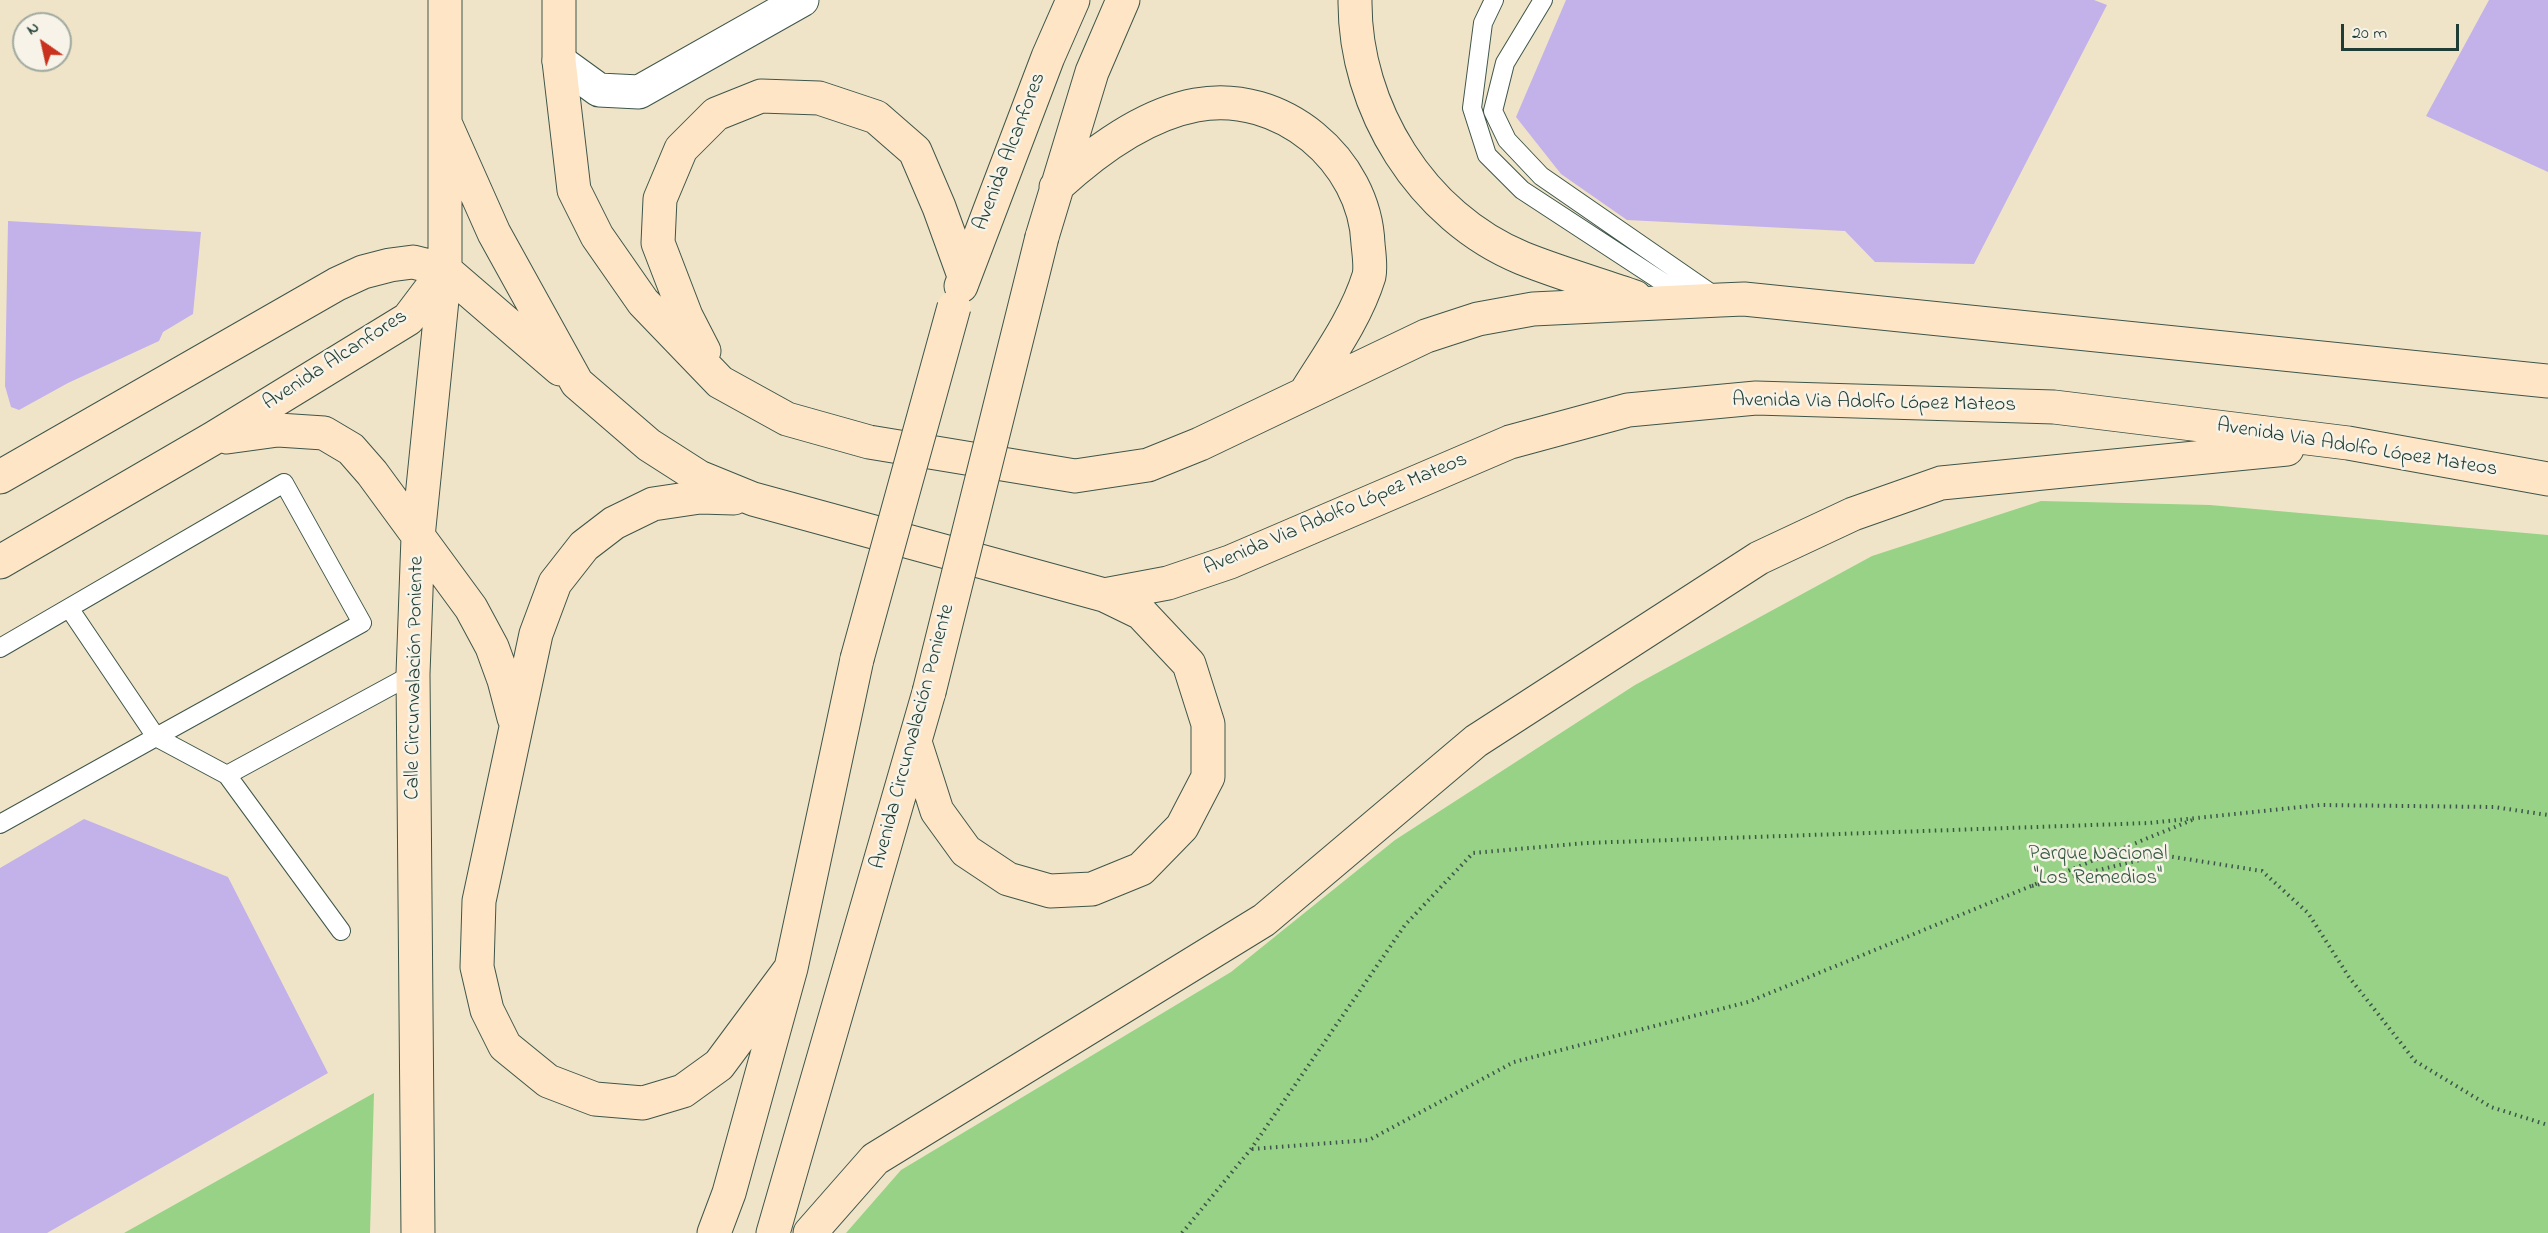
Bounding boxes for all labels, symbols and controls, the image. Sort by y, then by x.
north arrow [12,12,72,72]
scale bar [2344,12,2462,50]
text: N [22,16,44,42]
text: 20 m [2352,21,2387,47]
street label: Avenida Alcanfores [969,69,1053,235]
street label: Avenida Alcanfores [259,305,413,417]
street label: Avenida Via Adolfo López Mateos [1732,389,2016,419]
street label: Avenida Via Adolfo López Mateos [2215,414,2499,484]
street label: Avenida Via Adolfo López Mateos [1200,448,1472,582]
street label: Calle Circunvalación Poniente [401,556,431,800]
street label: Avenida Circunvalación Poniente [866,602,962,872]
park label: Parque Nacional "Los Remedios" [2029,843,2167,893]

